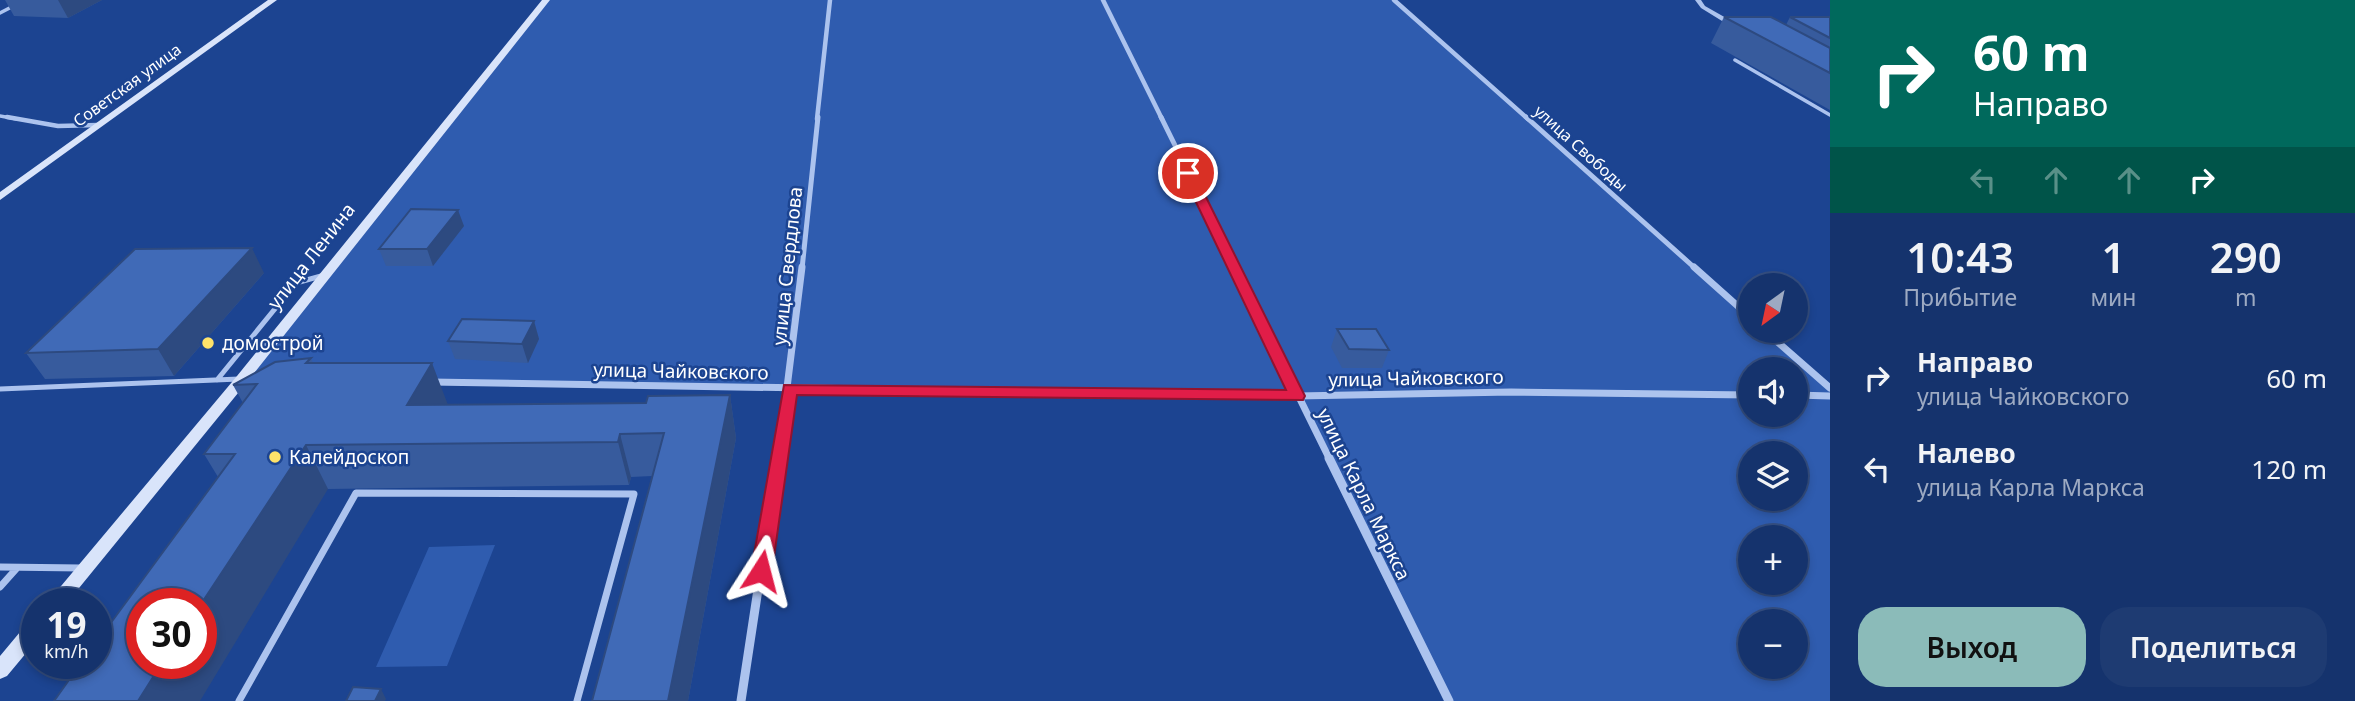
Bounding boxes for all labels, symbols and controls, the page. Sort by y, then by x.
text: 60 m [1973,19,2090,85]
icon: right [1858,28,1949,119]
street label: Советская улица [69,38,185,132]
text: Направо [1973,82,2108,125]
street label: улица Свободы [1529,100,1633,196]
pin [1158,143,1218,203]
icon: arrive [1169,154,1207,192]
icon: left [1964,161,2002,199]
icon: ahead [2037,161,2075,199]
icon: ahead [2110,161,2148,199]
icon: right [2183,161,2221,199]
street label: улица Свердлова [766,185,808,347]
street label: улица Ленина [261,197,361,315]
text: 10:43 [1906,228,2014,285]
text: 1 [2101,228,2125,285]
text: 290 [2210,228,2282,285]
north arrow [1738,273,1808,343]
map controls [1738,273,1808,679]
text: Прибытие [1903,281,2017,313]
text: мин [2090,281,2136,313]
text: m [2235,281,2257,313]
place label: домострой [222,330,324,356]
marker: домострой [200,335,216,351]
text: Направо [1917,344,2033,380]
street label: улица Чайковского [593,356,769,386]
button: sound [1738,357,1808,427]
icon: right [1858,359,1896,397]
text: 60 m [2266,360,2327,396]
street label: улица Чайковского [1328,363,1504,393]
text: улица Чайковского [1917,380,2129,412]
street label: улица Карла Маркса [1311,404,1417,584]
text: Налево [1917,435,2016,471]
button: layers [1738,441,1808,511]
place label: Калейдоскоп [289,444,409,470]
marker: Калейдоскоп [267,449,283,465]
icon: left [1858,450,1896,488]
text: 120 m [2251,451,2327,487]
text: улица Карла Маркса [1917,471,2145,503]
button: + [1738,525,1808,595]
position arrow [724,534,798,608]
speed limit sign: 30 [126,588,217,679]
text: 19 [46,601,87,648]
button: Выход [1858,607,2086,687]
button: Поделиться [2100,607,2327,687]
button: − [1738,609,1808,679]
text: km/h [44,639,89,663]

